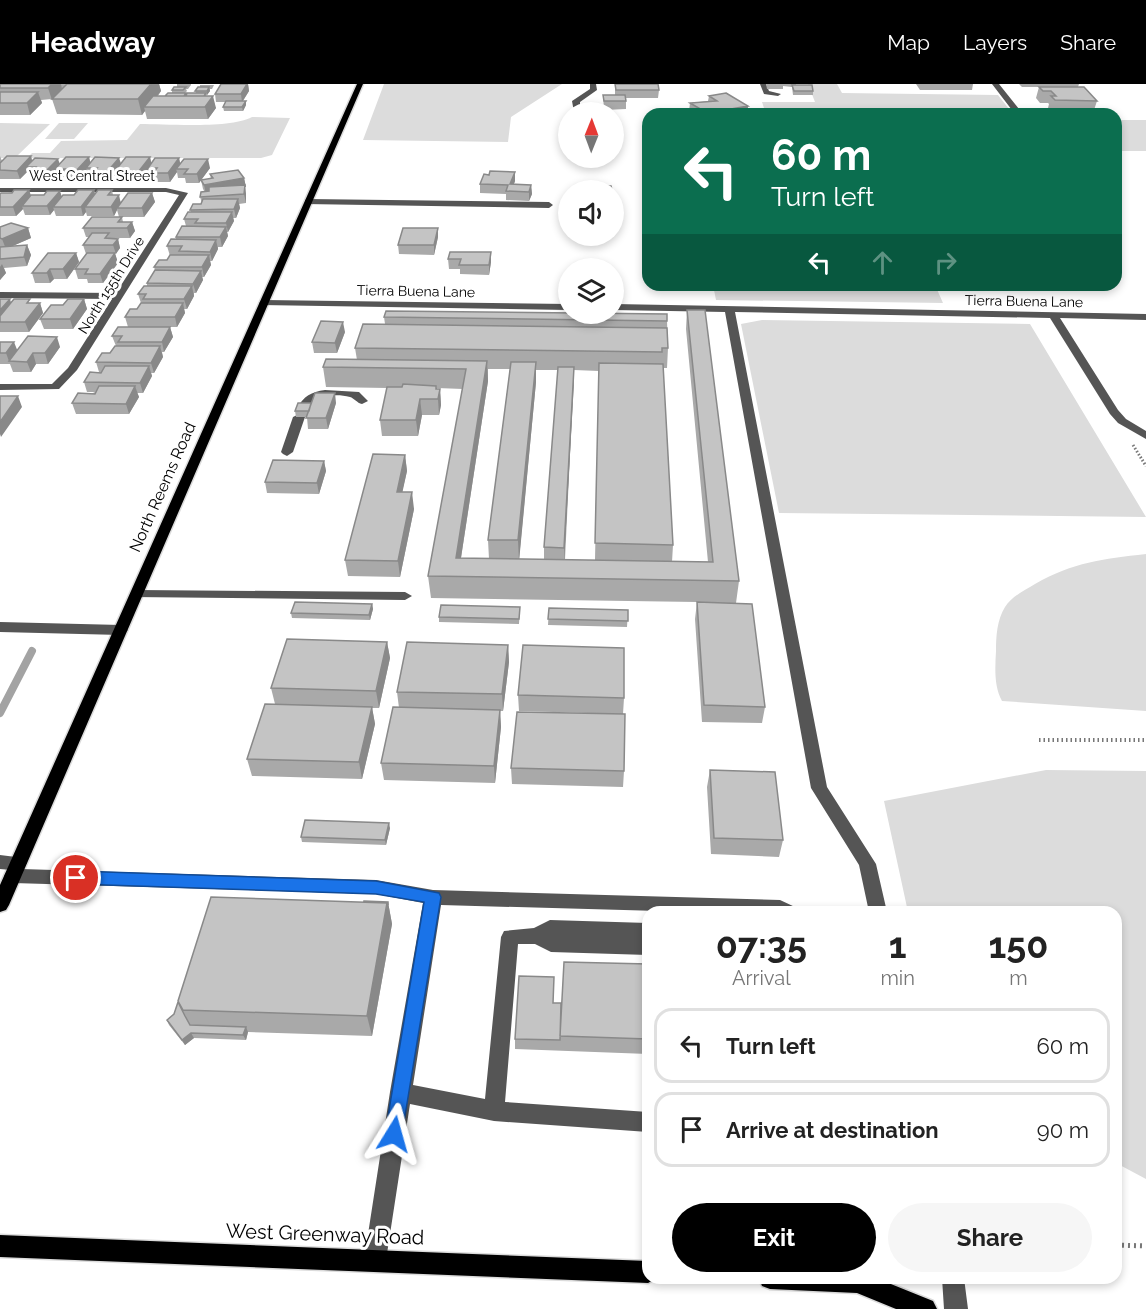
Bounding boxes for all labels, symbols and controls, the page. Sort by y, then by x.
text: Headway [30,26,155,59]
text: Map [887,30,930,55]
text: Layers [963,30,1027,55]
text: Share [1060,30,1116,55]
north arrow [558,102,624,168]
map controls [558,102,624,324]
text: 60 m [771,131,871,180]
icon: left [672,132,750,210]
street label: West Central Street [29,168,155,184]
button: sound [558,180,624,246]
text: Turn left [771,181,874,212]
street label: North 155th Drive [75,234,147,336]
icon: left [803,246,836,279]
icon: ahead [866,246,899,279]
icon: right [929,246,962,279]
button: layers [558,258,624,324]
street label: Tierra Buena Lane [357,282,475,300]
street label: Tierra Buena Lane [965,292,1083,310]
street label: North Reems Road [125,419,200,555]
pin [50,852,101,903]
icon: arrive [59,861,92,894]
text: 07:35 [716,924,807,966]
text: 1 [889,924,907,966]
text: 150 [989,924,1048,966]
text: Arrival [732,966,791,990]
text: min [880,966,915,990]
text: m [1009,966,1028,990]
icon: left [675,1029,708,1062]
text: Turn left [726,1033,816,1059]
text: 60 m [1036,1033,1089,1059]
position arrow [362,1102,426,1166]
icon: arrive [675,1113,708,1146]
text: Arrive at destination [726,1117,939,1143]
text: 90 m [1037,1117,1089,1143]
button: Exit [672,1203,876,1272]
button: Share [888,1203,1092,1272]
street label: West Greenway Road [225,1219,425,1249]

